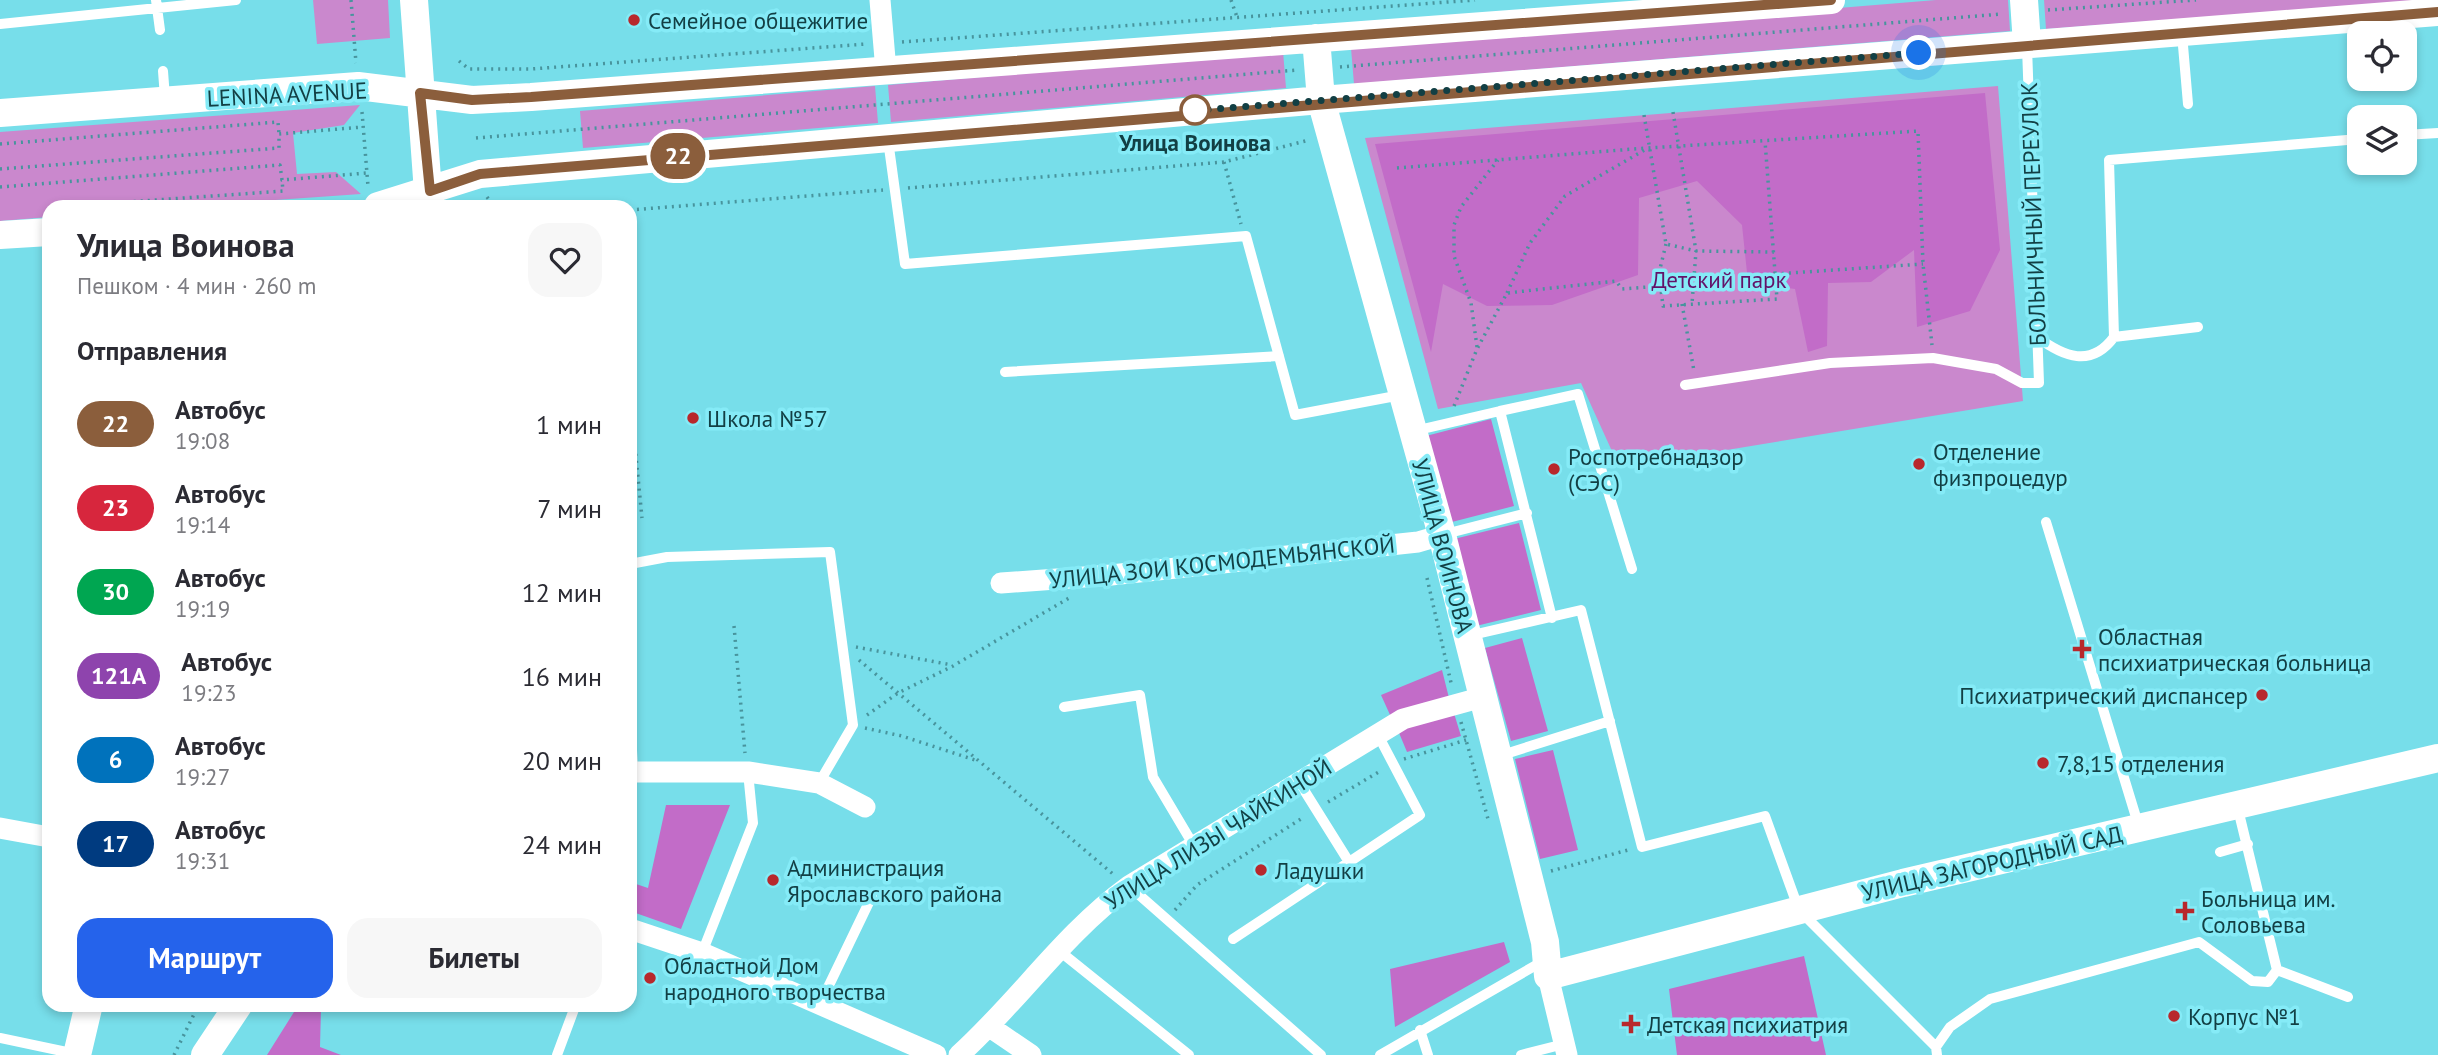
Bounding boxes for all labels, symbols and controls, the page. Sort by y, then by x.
place label: Семейное общежитие [648,6,868,35]
marker: Семейное общежитие [626,12,642,28]
map controls [2347,21,2417,175]
button: locate [2347,21,2417,91]
your location [1901,35,1936,70]
street label: LENINA AVENUE [206,75,368,113]
street label: БОЛЬНИЧНЫЙ ПЕРЕУЛОК [2014,82,2052,346]
marker: Улица Воинова [1180,95,1210,125]
button: layers [2347,105,2417,175]
place label: Улица Воинова [1118,128,1271,157]
line badge: 22 [646,133,710,179]
text: 22 [664,140,692,171]
text: Улица Воинова [77,223,295,266]
button: heart [528,223,602,297]
park label: Детский парк [1651,265,1787,294]
text: Пешком · 4 мин · 260 m [77,271,316,300]
text: Отправления [77,334,227,367]
text: Автобус [175,393,266,426]
place label: Школа №57 [707,404,828,433]
text: 22 [102,408,129,439]
text: 1 мин [536,408,602,441]
marker: Школа №57 [685,410,701,426]
text: 19:08 [175,426,230,455]
place label: Отделение физпроцедур [1933,437,2068,492]
place label: Роспотребнадзор (СЭС) [1568,442,1744,497]
street label: УЛИЦА ВОИНОВА [1406,456,1480,637]
marker: Отделение физпроцедур [1911,456,1927,472]
marker: Роспотребнадзор (СЭС) [1546,461,1562,477]
text: Автобус [175,477,266,510]
text: 23 [102,492,129,523]
text: 7 мин [537,492,602,525]
text: 19:14 [175,510,230,539]
street label: УЛИЦА ЗОИ КОСМОДЕМЬЯНСКОЙ [1048,529,1396,595]
text: Автобус [175,561,266,594]
text: 30 [102,576,129,607]
text: 12 мин [522,576,602,609]
text: 19:19 [175,594,230,623]
place label: Областная психиатрическая больница [2098,622,2372,677]
marker: Областная психиатрическая больница [2072,639,2092,659]
text: Автобус [181,645,272,678]
text: 121А [91,660,146,691]
text: 16 мин [522,660,602,693]
text: 19:23 [181,678,237,707]
place label: Психиатрический диспансер [1959,681,2248,710]
marker: Психиатрический диспансер [2254,687,2270,703]
text: Автобус [175,729,266,762]
text: 6 [109,744,122,775]
text: 20 мин [522,744,602,777]
place label: 7,8,15 отделения [2057,749,2225,778]
street label: УЛИЦА ЛИЗЫ ЧАЙКИНОЙ [1099,752,1337,916]
marker: 7,8,15 отделения [2035,755,2051,771]
text: 19:27 [175,762,230,791]
text: Автобус [175,813,266,846]
street label: УЛИЦА ЗАГОРОДНЫЙ САД [1859,819,2125,907]
text: 17 [102,828,129,859]
text: 24 мин [522,828,602,861]
text: 19:31 [175,846,230,875]
place label: Администрация Ярославского района [787,853,1002,908]
place label: Ладушки [1274,856,1364,885]
marker: Ладушки [1253,862,1269,878]
marker: Администрация Ярославского района [765,872,781,888]
place label: Больница им. Соловьева [2201,884,2336,939]
marker: Больница им. Соловьева [2175,901,2195,921]
button: Маршрут [77,918,333,998]
button: Билеты [347,918,602,998]
place label: Областной Дом народного творчества [664,951,886,1006]
marker: Областной Дом народного творчества [642,970,658,986]
place label: Корпус №1 [2188,1002,2301,1031]
marker: Корпус №1 [2166,1008,2182,1024]
place label: Детская психиатрия [1647,1010,1848,1039]
marker: Детская психиатрия [1621,1014,1641,1034]

